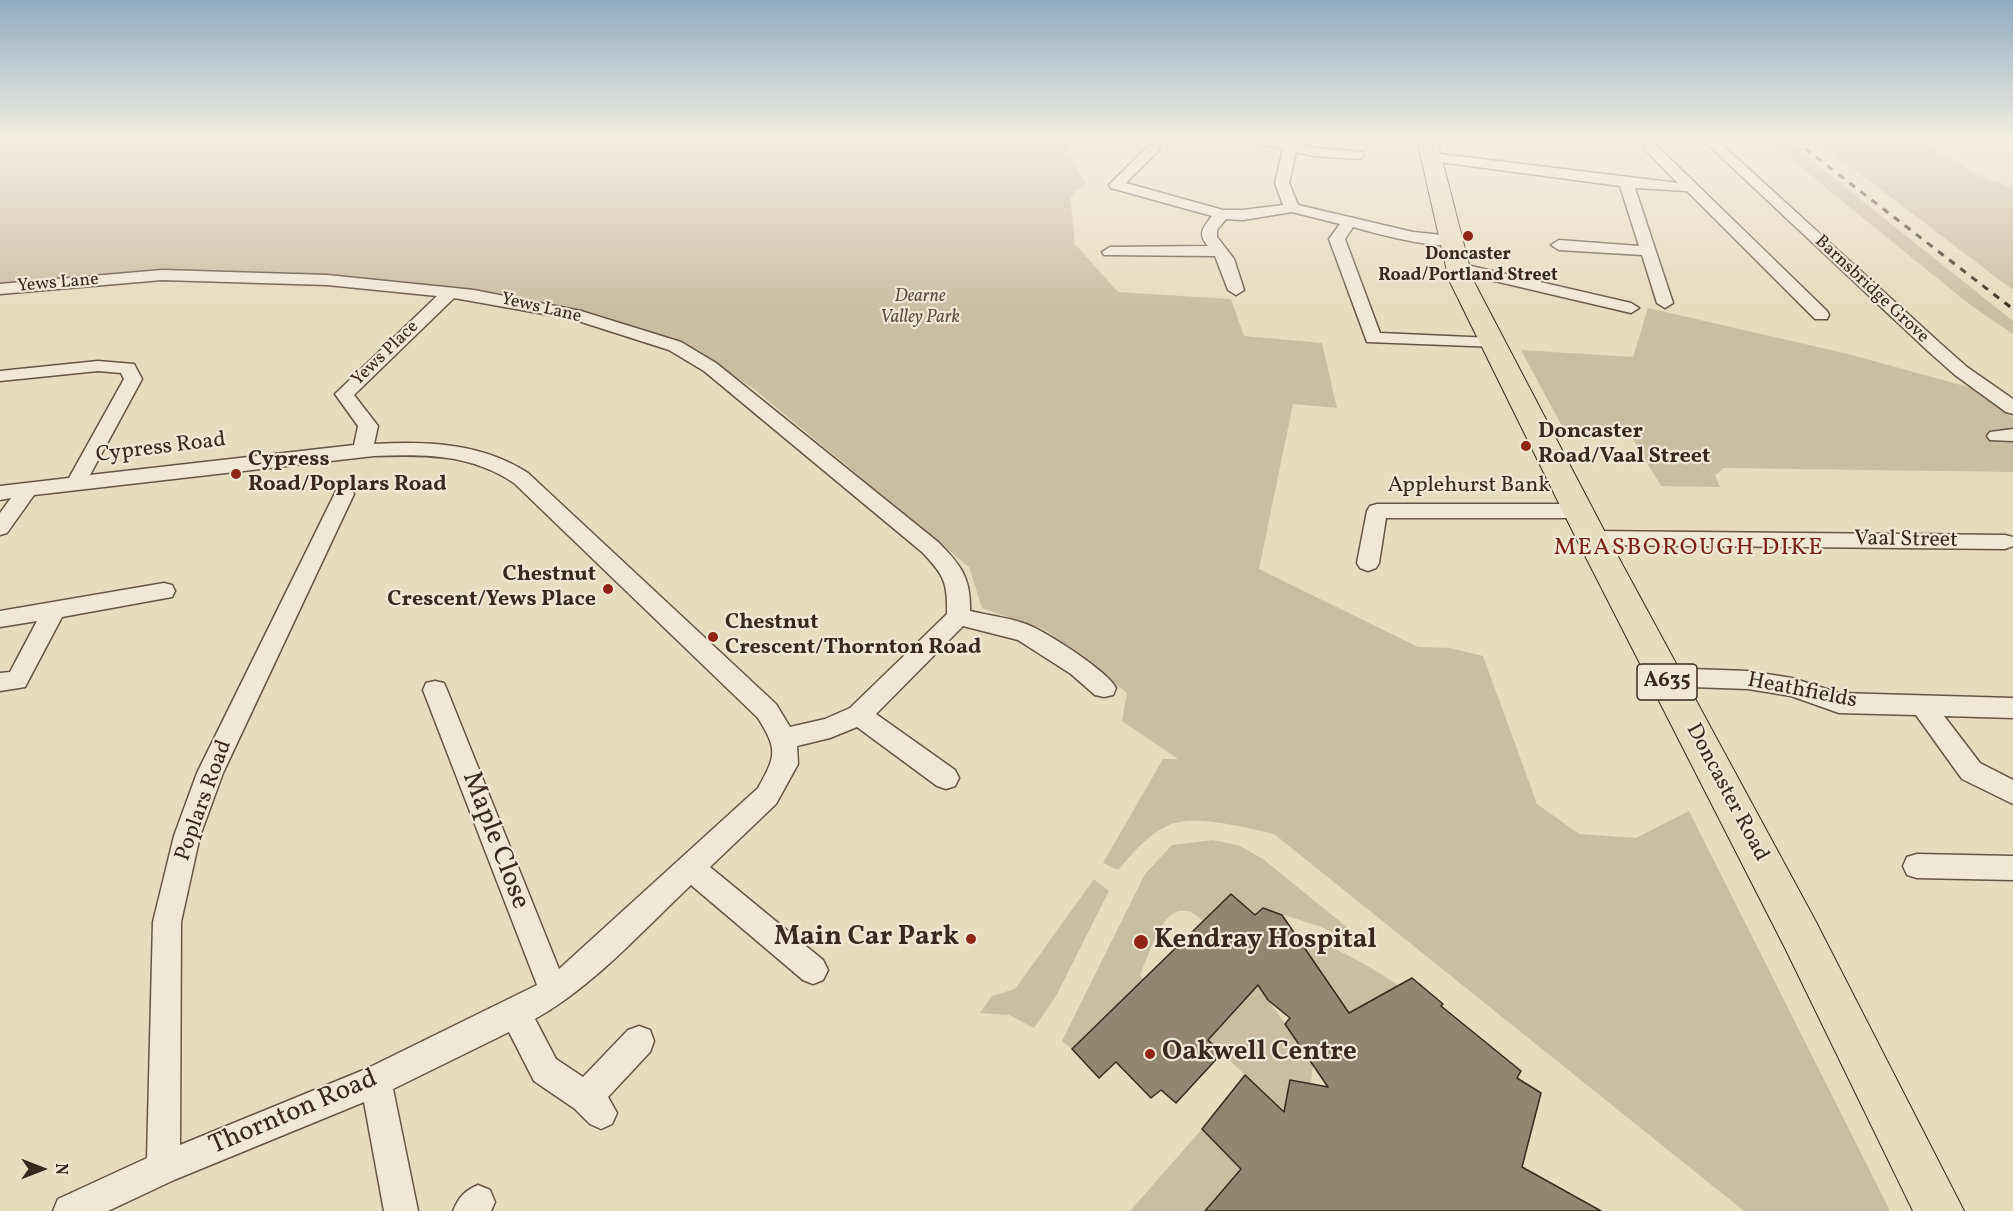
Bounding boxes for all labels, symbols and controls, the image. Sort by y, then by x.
marker: Doncaster Road/Portland Street [1461,229,1475,243]
street label: Barnsbridge Grove [1809,231,1933,349]
place label: Doncaster Road/Portland Street [1378,245,1558,288]
street label: Yews Lane [16,270,100,298]
park label: Dearne Valley Park [880,287,960,330]
street label: Yews Lane [499,289,583,329]
street label: Yews Place [348,317,424,391]
place label: Doncaster Road/Vaal Street [1538,420,1710,472]
street label: Cypress Road [95,428,227,470]
marker: Doncaster Road/Vaal Street [1519,439,1533,453]
place label: Cypress Road/Poplars Road [248,448,447,500]
marker: Cypress Road/Poplars Road [229,467,243,481]
street label: Applehurst Bank [1388,474,1550,500]
street label: Vaal Street [1854,527,1958,555]
district label: MEASBOROUGH DIKE [1554,536,1824,564]
place label: Chestnut Crescent/Yews Place [387,563,596,614]
marker: Chestnut Crescent/Yews Place [601,582,615,596]
place label: Chestnut Crescent/Thornton Road [725,611,981,662]
marker: Chestnut Crescent/Thornton Road [706,630,720,644]
road number: A635 [1637,664,1697,700]
street label: Heathfields [1745,668,1859,716]
street label: Doncaster Road [1679,720,1773,866]
street label: Poplars Road [171,737,239,865]
street label: Maple Close [453,768,535,914]
place label: Main Car Park [774,923,959,955]
place label: Kendray Hospital [1154,926,1377,958]
marker: Main Car Park [964,932,978,946]
marker: Kendray Hospital [1132,933,1150,951]
place label: Oakwell Centre [1162,1038,1357,1070]
marker: Oakwell Centre [1143,1047,1157,1061]
street label: Thornton Road [205,1064,383,1164]
north arrow [12,1139,72,1199]
text: N [49,1163,71,1175]

